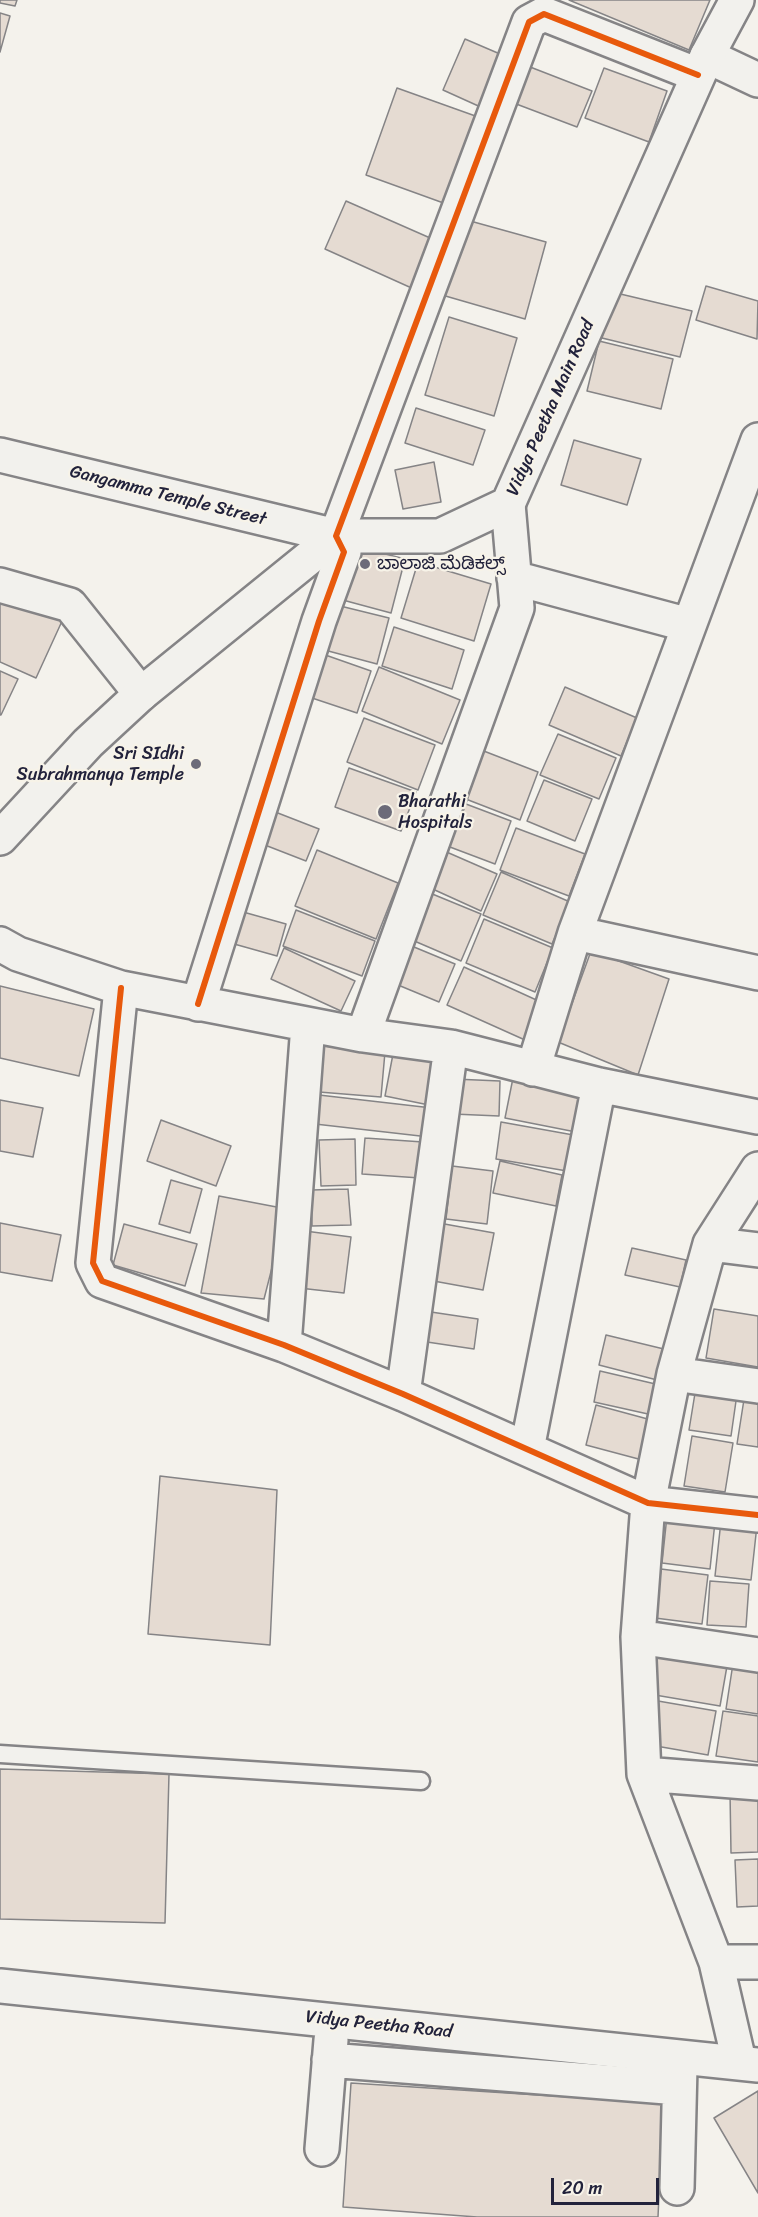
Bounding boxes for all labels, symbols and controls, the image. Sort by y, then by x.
street label: Vidya Peetha Main Road [502,317,600,499]
street label: Gangamma Temple Street [67,461,269,531]
place label: ಬಾಲಾಜಿ ಮೆಡಿಕಲ್ಸ್ [377,553,505,575]
marker: ಬಾಲಾಜಿ ಮೆಡಿಕಲ್ಸ್ [358,557,372,571]
place label: Sri SIdhi Subrahmanya Temple [16,743,184,786]
marker: Sri SIdhi Subrahmanya Temple [189,757,203,771]
place label: Bharathi Hospitals [398,791,472,834]
marker: Bharathi Hospitals [376,803,394,821]
street label: Vidya Peetha Road [305,2007,453,2043]
scale bar [554,2166,662,2204]
text: 20 m [562,2172,602,2204]

